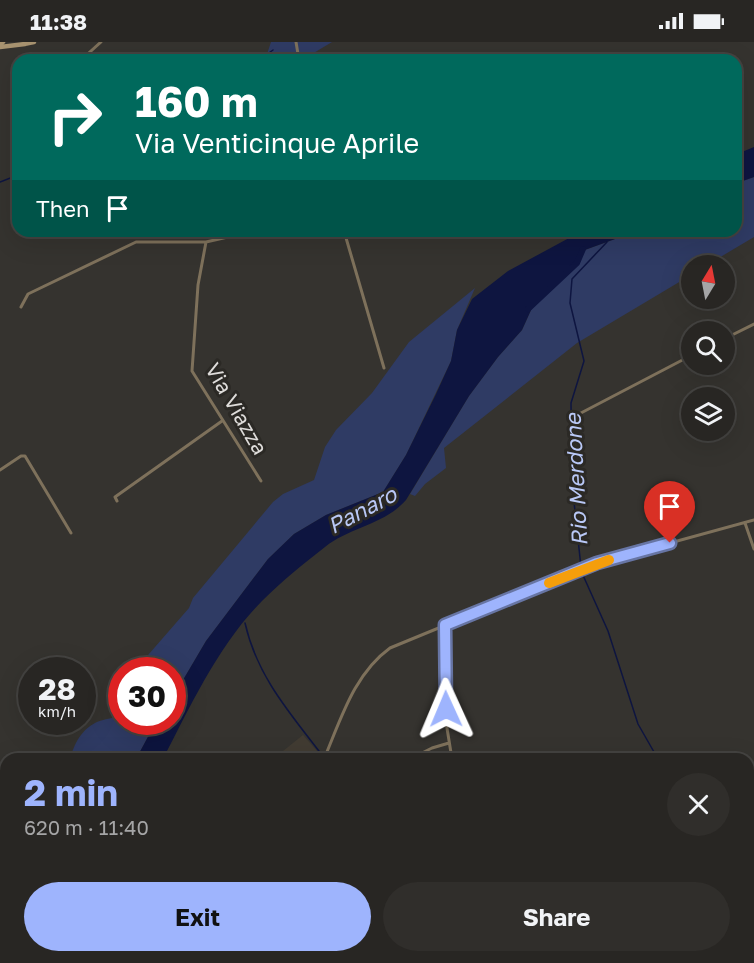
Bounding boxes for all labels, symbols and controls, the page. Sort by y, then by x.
text: 11:38 [30,8,87,35]
text: 160 m [135,76,258,126]
icon: right [36,78,114,156]
text: Via Venticinque Aprile [135,127,419,159]
icon: arrive [101,192,134,225]
text: Then [36,195,89,222]
north arrow [681,255,735,309]
map controls [681,255,735,441]
button: search [681,321,735,375]
street label: Via Viazza [200,358,274,459]
button: layers [681,387,735,441]
water label: Rio Merdone [558,411,592,547]
water label: Panaro [323,479,402,539]
pin [644,481,695,543]
icon: arrive [653,490,686,523]
speed limit sign: 30 [108,657,186,735]
text: 28 [38,671,76,707]
position arrow [414,677,478,741]
text: km/h [38,702,76,720]
text: 2 min [24,771,118,814]
button: close [667,773,730,836]
text: 620 m · 11:40 [24,815,149,839]
button: Exit [24,882,371,951]
button: Share [383,882,730,951]

